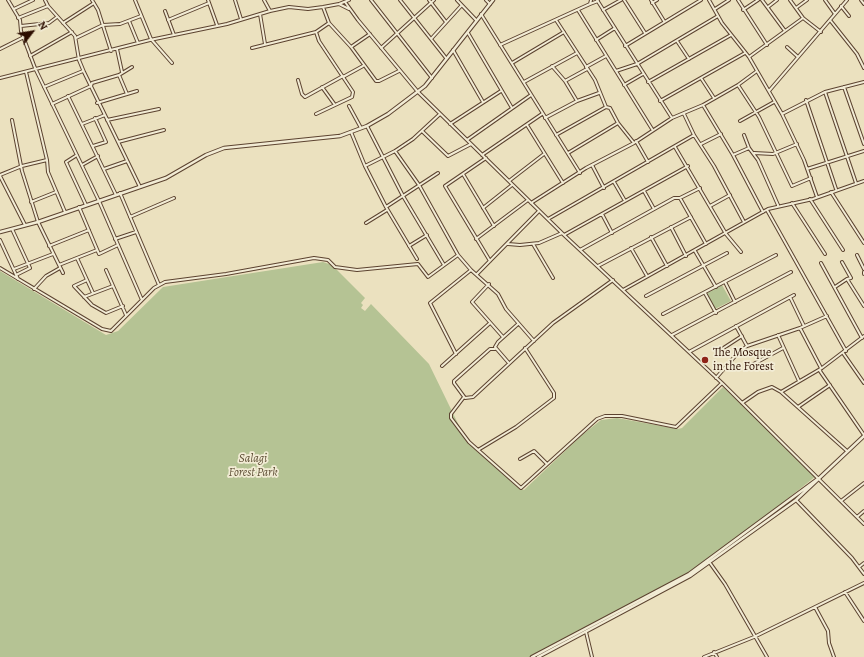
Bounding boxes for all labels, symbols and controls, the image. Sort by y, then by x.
north arrow [12,12,52,52]
text: N [34,18,51,33]
place label: The Mosque in the Forest [713,346,774,374]
marker: The Mosque in the Forest [700,355,710,365]
park label: Salagi Forest Park [229,452,277,480]

